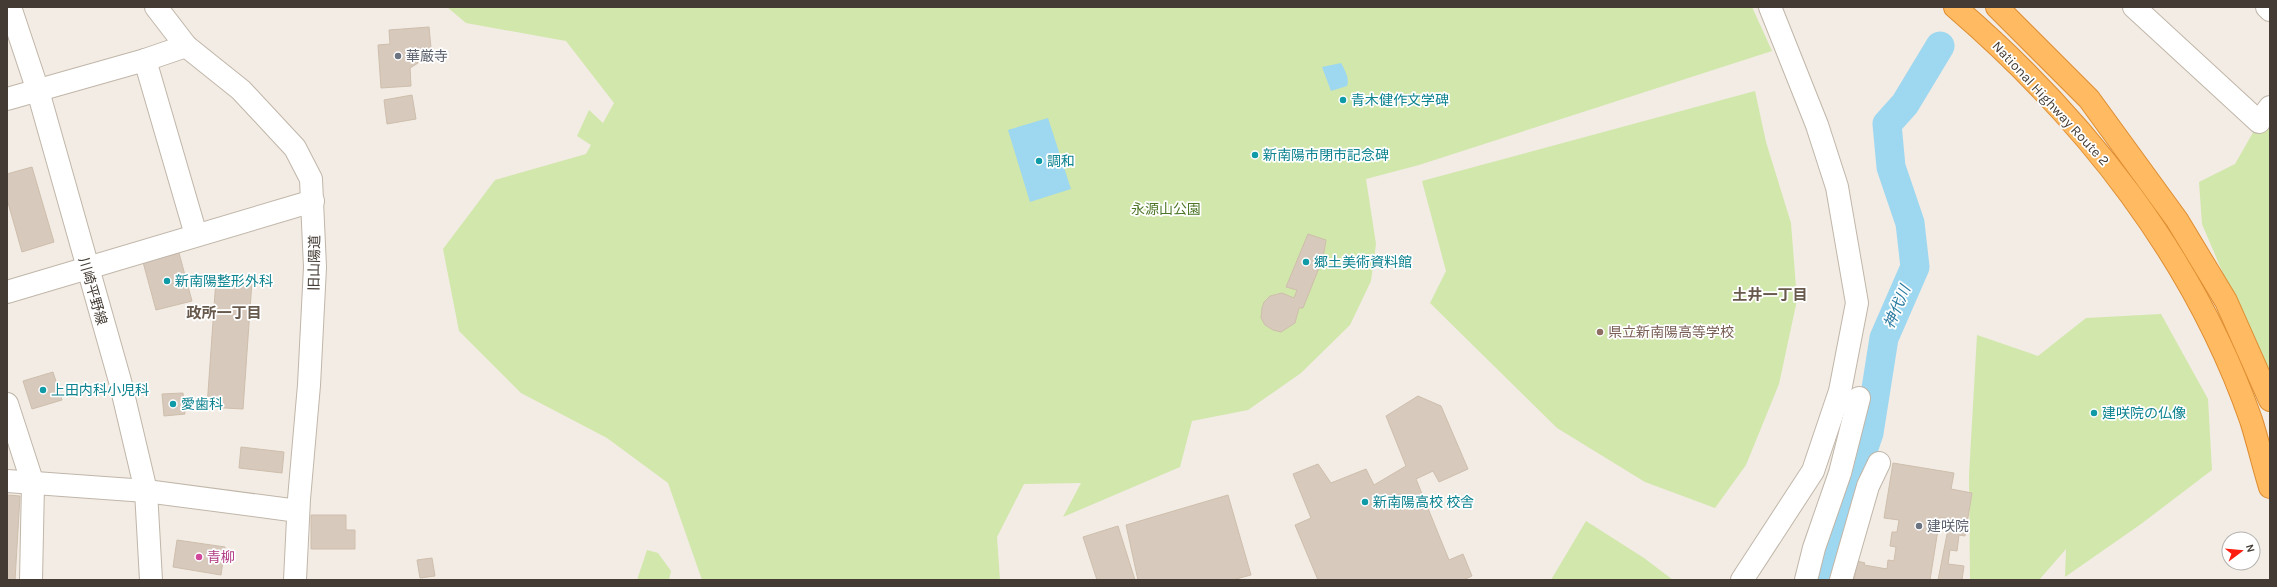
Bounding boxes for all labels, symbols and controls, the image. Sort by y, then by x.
street label: National Highway Route 2 [1989,38,2113,169]
place label: 華厳寺 [406,48,448,65]
marker: 華厳寺 [393,51,403,61]
place label: 青木健作文学碑 [1351,92,1449,109]
marker: 青木健作文学碑 [1338,95,1348,105]
place label: 新南陽市閉市記念碑 [1263,147,1389,164]
marker: 新南陽市閉市記念碑 [1250,150,1260,160]
place label: 調和 [1047,153,1075,170]
marker: 調和 [1034,156,1044,166]
park label: 永源山公園 [1131,201,1201,218]
street label: 旧山陽道 [306,235,323,291]
place label: 郷土美術資料館 [1314,254,1412,271]
street label: 川崎平野線 [75,255,110,327]
marker: 郷土美術資料館 [1301,257,1311,267]
place label: 新南陽整形外科 [175,273,273,290]
marker: 新南陽整形外科 [162,276,172,286]
water label: 神代川 [1880,281,1915,331]
district label: 土井一丁目 [1732,286,1808,304]
district label: 政所一丁目 [186,304,262,322]
place label: 県立新南陽高等学校 [1608,324,1734,341]
marker: 県立新南陽高等学校 [1595,327,1605,337]
place label: 上田内科小児科 [51,382,149,399]
marker: 上田内科小児科 [38,385,48,395]
place label: 愛歯科 [181,396,223,413]
marker: 愛歯科 [168,399,178,409]
place label: 建咲院の仏像 [2102,405,2186,422]
marker: 建咲院の仏像 [2089,408,2099,418]
place label: 新南陽高校 校舎 [1373,494,1474,511]
marker: 新南陽高校 校舎 [1360,497,1370,507]
place label: 建咲院 [1927,518,1969,535]
marker: 建咲院 [1914,521,1924,531]
north arrow [2221,531,2261,571]
text: N [2243,543,2257,554]
place label: 青柳 [207,549,235,566]
marker: 青柳 [194,552,204,562]

